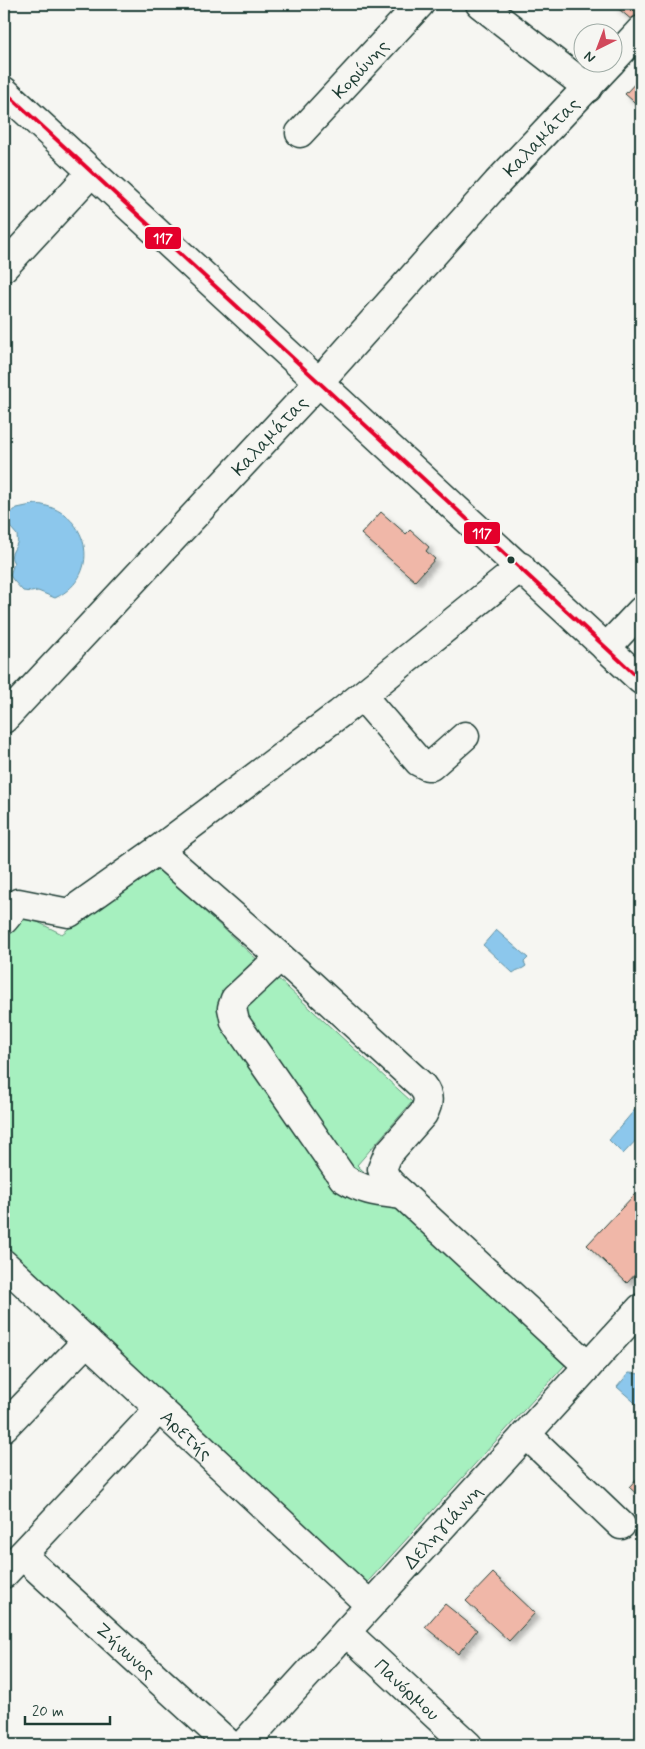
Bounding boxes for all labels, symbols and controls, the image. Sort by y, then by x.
north arrow [572,22,622,72]
street label: Κορώνης [327,35,395,105]
text: N [580,47,599,67]
street label: Καλαμάτας [498,92,586,183]
line badge: 117 [144,226,182,250]
text: 117 [153,230,173,248]
street label: Καλαμάτας [226,391,314,482]
line badge: 117 [463,521,501,545]
text: 117 [472,525,492,543]
unlabelled marker [506,555,516,565]
street label: Αρετής [154,1405,217,1466]
street label: Δεληγιάννη [398,1479,488,1575]
street label: Ζήνωνος [90,1617,161,1685]
street label: Πανόρμου [368,1654,445,1727]
scale bar [25,1694,110,1726]
text: 20 m [32,1702,64,1722]

